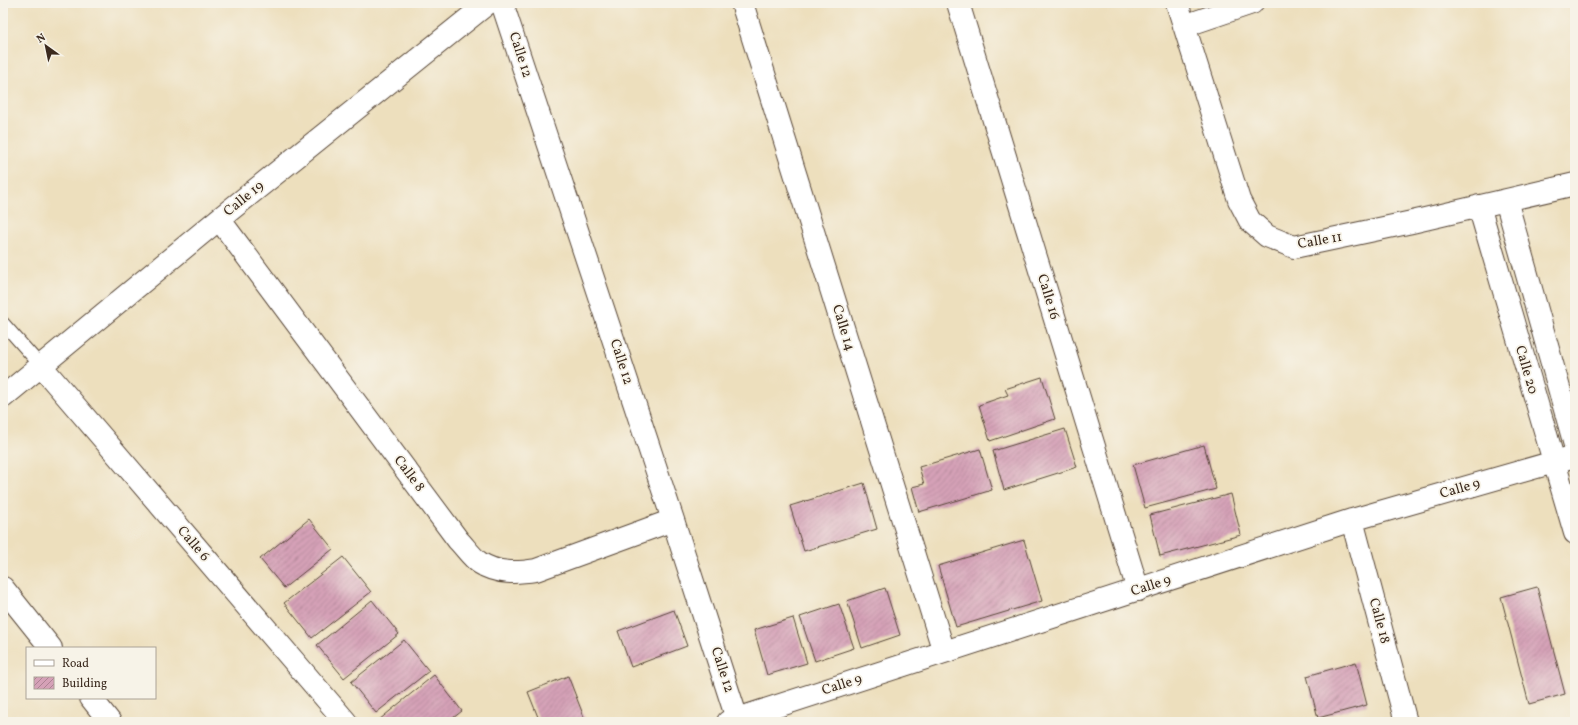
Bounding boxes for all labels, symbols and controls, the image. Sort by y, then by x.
north arrow [26,26,66,66]
text: N [34,30,49,47]
street label: Calle 12 [504,30,536,80]
street label: Calle 19 [220,177,268,221]
street label: Calle 11 [1296,228,1344,254]
street label: Calle 16 [1032,272,1064,322]
street label: Calle 14 [827,302,859,354]
street label: Calle 12 [605,337,637,387]
street label: Calle 20 [1510,343,1542,397]
street label: Calle 8 [389,452,429,496]
street label: Calle 9 [1438,474,1482,504]
street label: Calle 6 [172,522,214,566]
street label: Calle 9 [1128,571,1174,601]
street label: Calle 18 [1364,596,1394,646]
street label: Calle 12 [706,645,738,695]
legend [26,647,156,699]
text: Road [62,656,89,672]
street label: Calle 9 [819,670,865,700]
text: Building [62,676,107,692]

